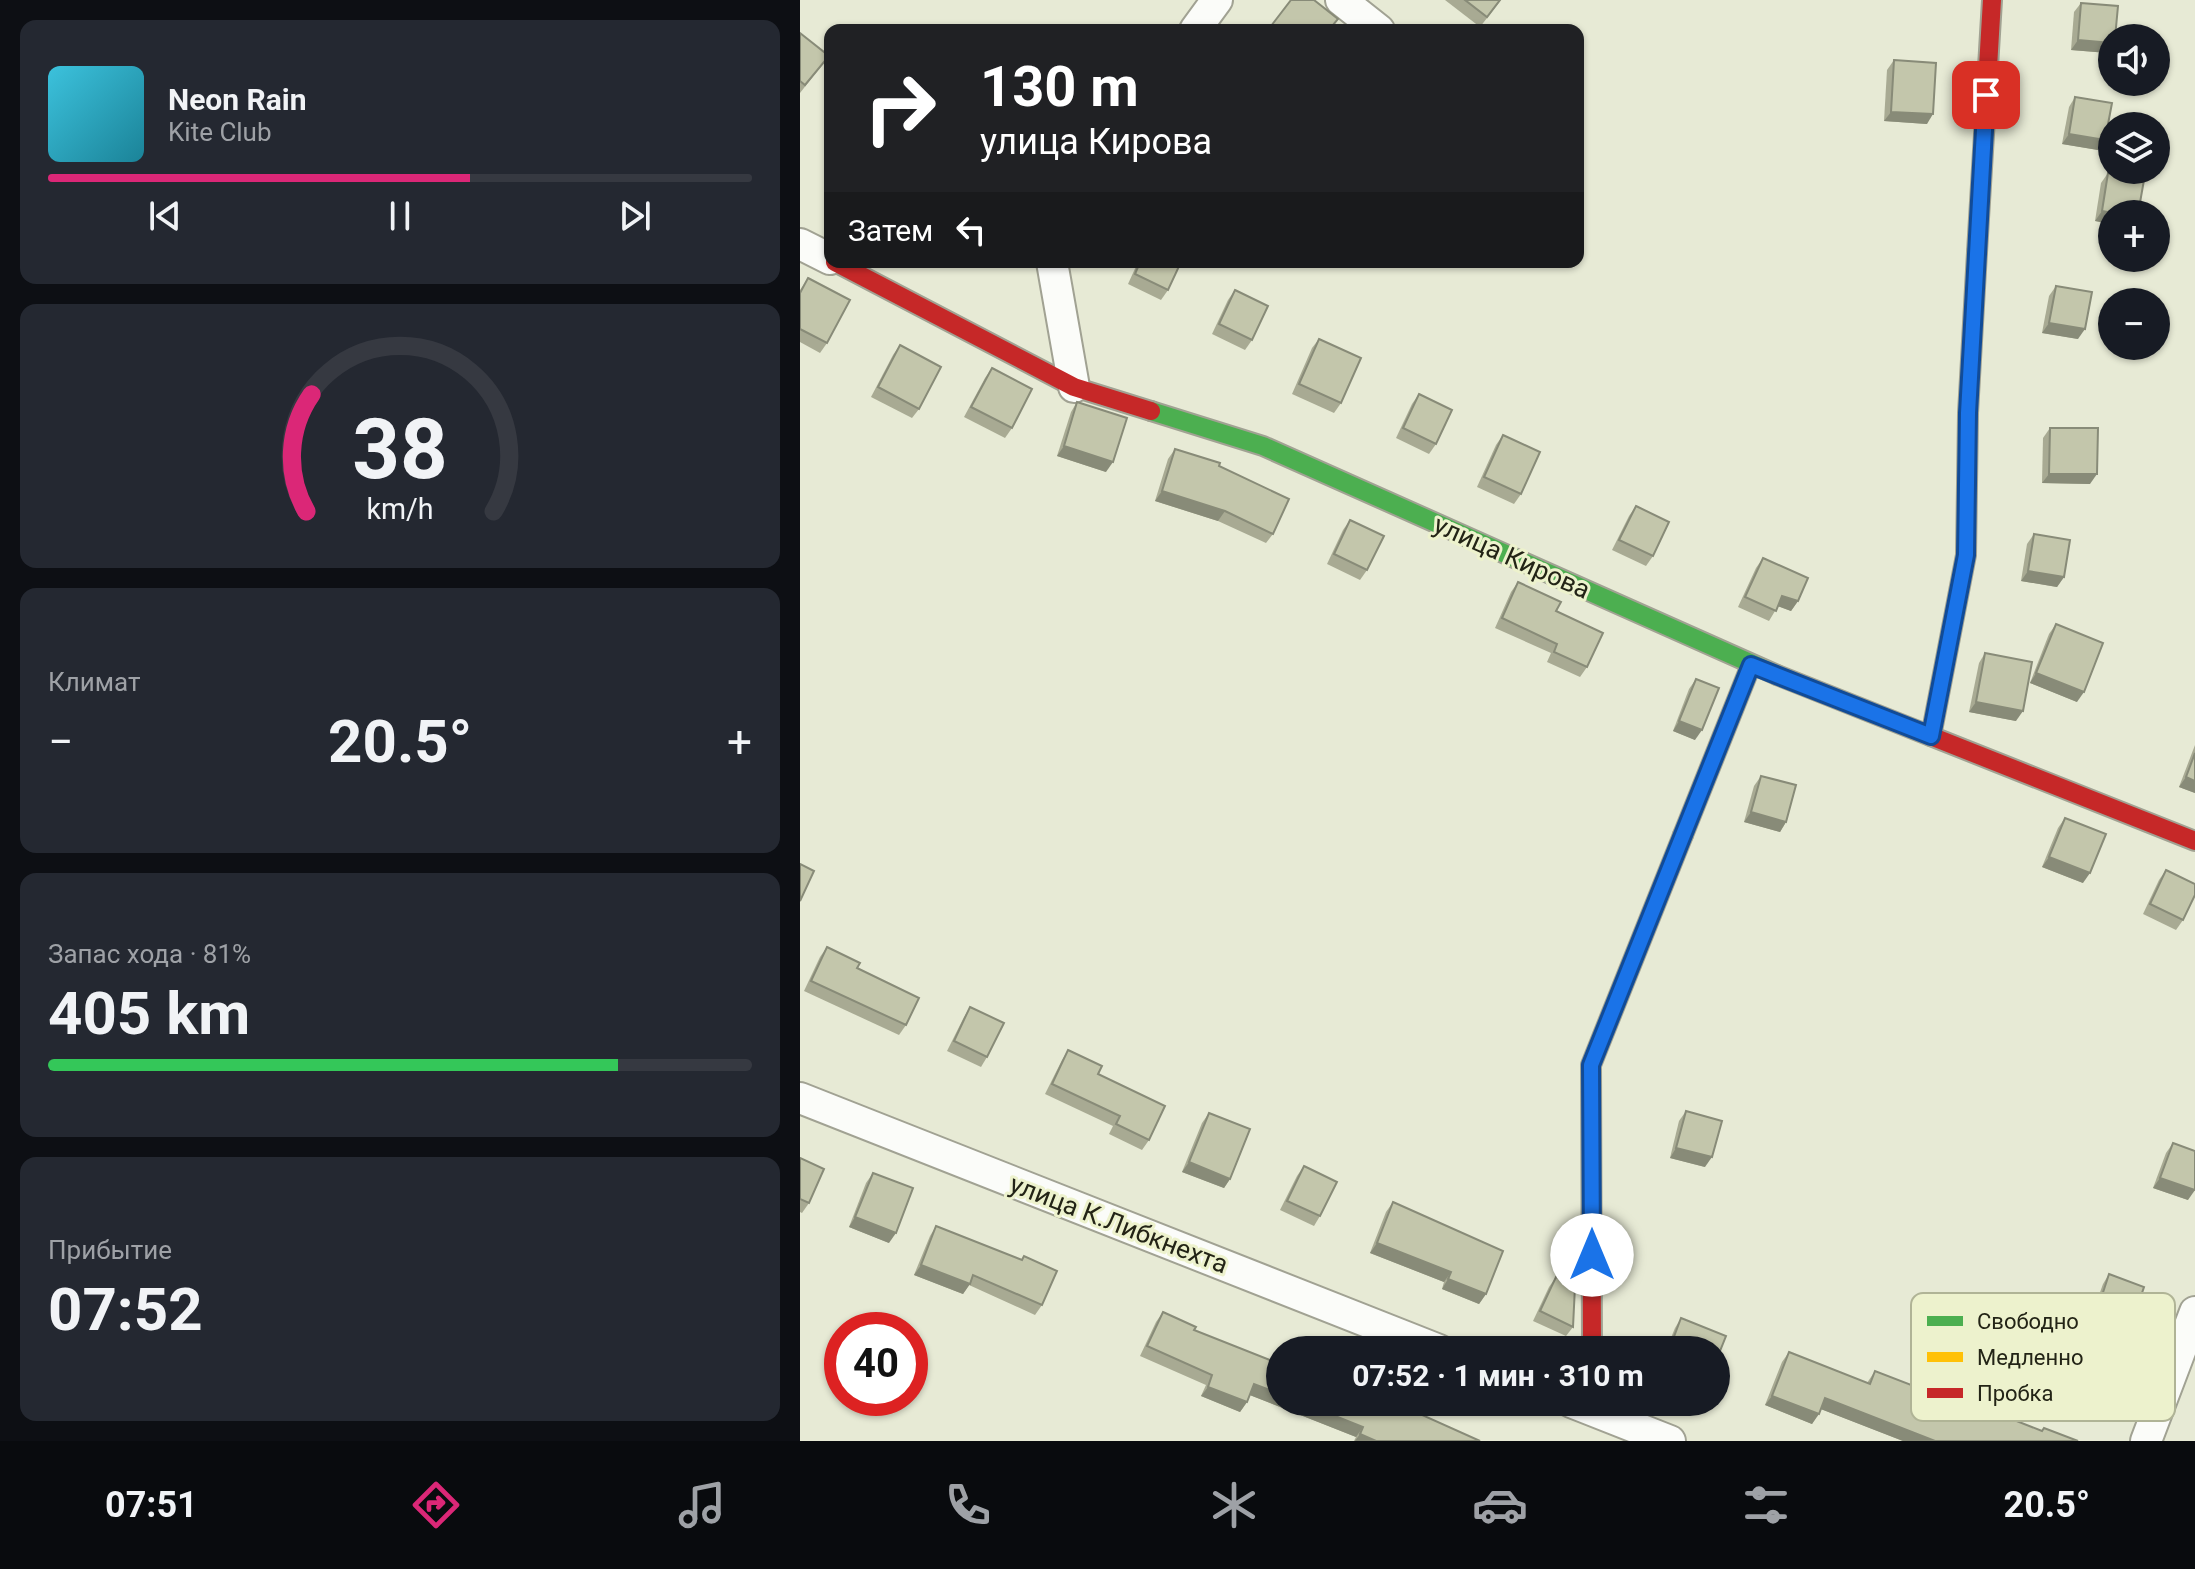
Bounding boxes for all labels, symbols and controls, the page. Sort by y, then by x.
map controls [2098,24,2170,360]
button: sound [2098,24,2170,96]
text: 130 m [980,54,1139,120]
icon: right [848,56,952,160]
pin [1952,61,2020,129]
icon: arrive [1964,73,2008,117]
text: Neon Rain [168,82,307,117]
button: layers [2098,112,2170,184]
text: Kite Club [168,117,272,147]
text: улица Кирова [980,121,1212,163]
icon: previous [143,194,187,238]
icon: pause [378,194,422,238]
icon: next [613,194,657,238]
button: + [2098,200,2170,272]
icon: left [949,208,993,252]
text: Затем [848,213,933,248]
button: − [2098,288,2170,360]
text: 38 [352,401,448,498]
text: km/h [366,492,434,526]
street label: улица Кирова [1429,509,1595,605]
text: Климат [48,667,140,697]
text: 20.5° [328,706,472,777]
text: − [48,716,73,768]
text: + [727,716,752,768]
text: Запас хода · 81% [48,939,251,969]
text: 405 km [48,978,250,1049]
street label: улица К.Либкнехта [1006,1169,1232,1279]
position arrow [1550,1213,1634,1297]
text: Прибытие [48,1235,172,1265]
text: 07:52 [48,1274,203,1345]
legend [1911,1293,2175,1421]
text: Свободно [1977,1309,2079,1334]
speed limit sign: 40 [824,1312,928,1416]
text: Медленно [1977,1345,2083,1370]
text: 07:52 · 1 мин · 310 m [1352,1358,1644,1393]
text: Пробка [1977,1381,2053,1406]
icon: directions [408,1477,464,1533]
icon: music [674,1477,730,1533]
icon: phone [940,1477,996,1533]
icon: climate [1206,1477,1262,1533]
icon: car [1472,1477,1528,1533]
icon: filters [1738,1477,1794,1533]
text: 07:51 [105,1484,198,1526]
text: 20.5° [2004,1484,2090,1526]

